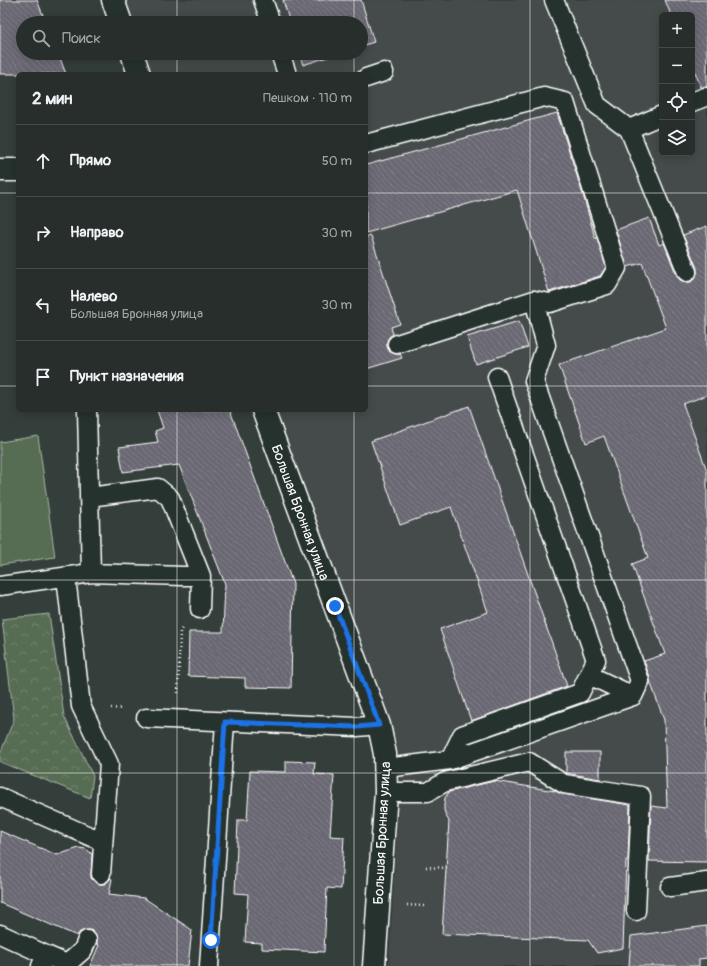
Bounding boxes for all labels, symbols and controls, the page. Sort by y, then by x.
map controls [659,12,695,156]
button: + [659,12,695,48]
search box [16,16,368,60]
icon: search [30,27,52,49]
text: Поиск [62,29,101,48]
button: − [659,48,695,84]
button: locate [659,84,695,120]
text: 2 мин [32,88,72,109]
text: Пешком · 110 m [263,90,352,106]
button: layers [659,120,695,156]
icon: ahead [32,150,54,172]
text: Прямо [70,151,111,170]
text: 50 m [322,153,352,169]
icon: right [32,222,54,244]
text: Направо [70,223,124,242]
text: 30 m [322,225,352,241]
text: Налево [70,287,117,306]
icon: left [32,294,54,316]
text: 30 m [322,297,352,313]
text: Большая Бронная улица [70,306,203,322]
icon: arrive [32,366,54,388]
text: Пункт назначения [70,367,184,386]
street label: Большая Бронная улица [268,442,333,583]
route end [326,597,344,615]
street label: Большая Бронная улица [370,761,394,905]
route start [202,931,220,949]

